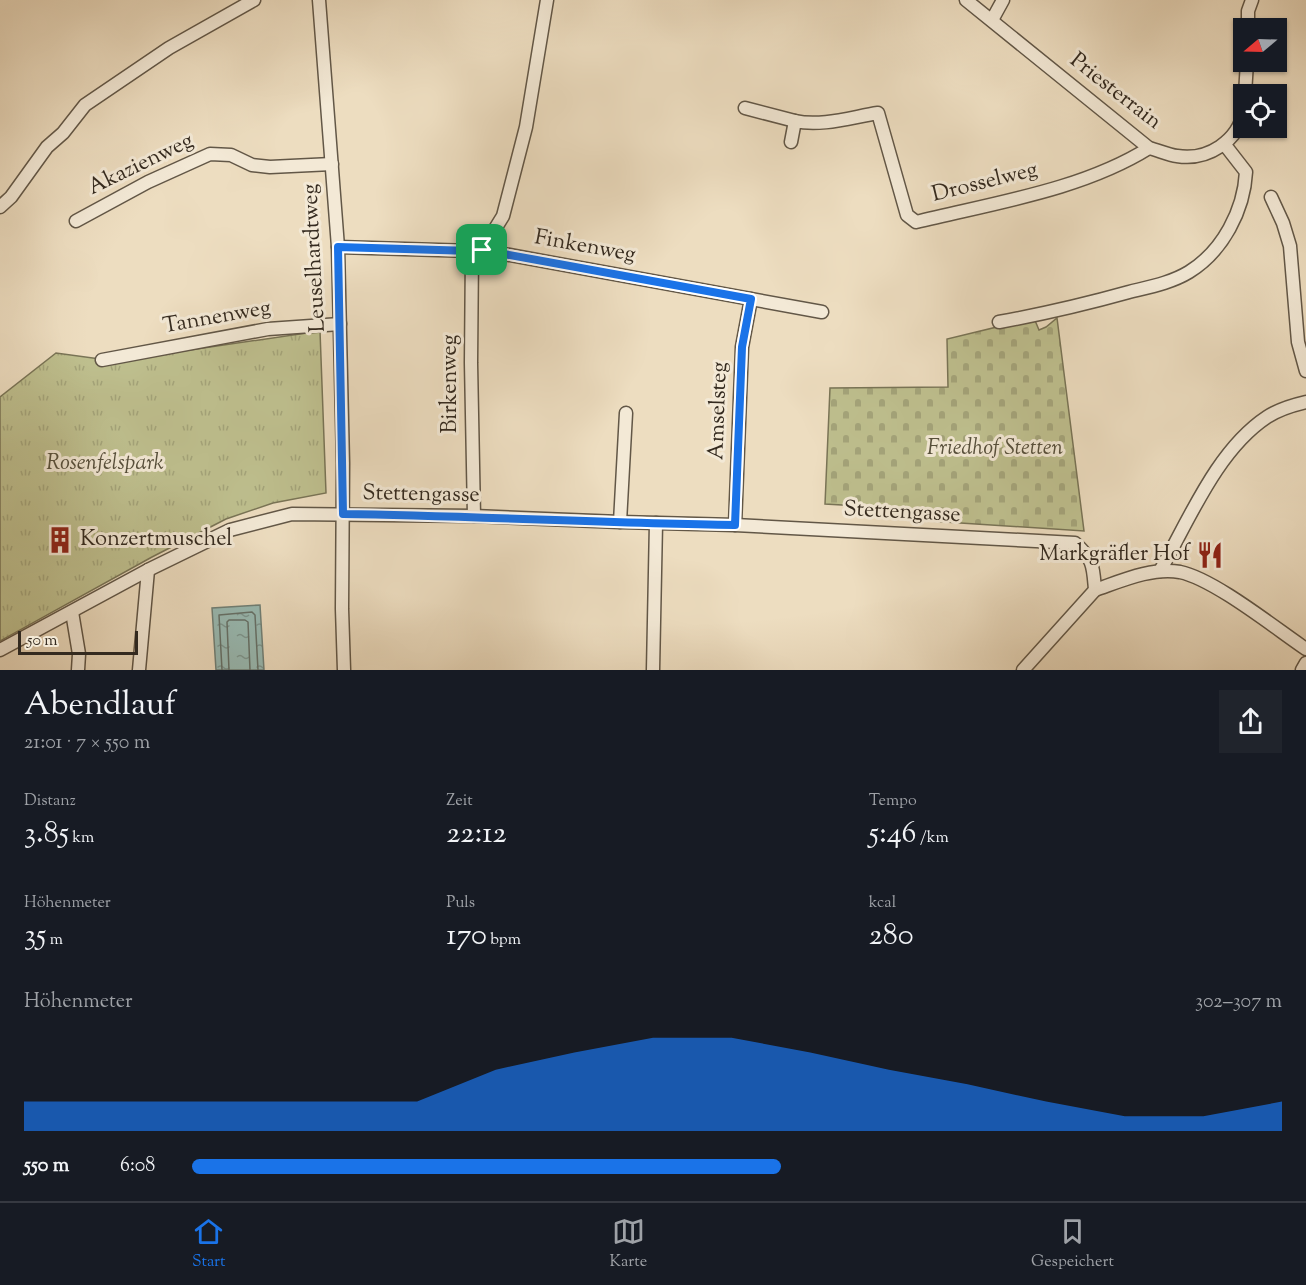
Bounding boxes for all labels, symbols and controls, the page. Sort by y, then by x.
north arrow [1233,18,1287,72]
map controls [1233,18,1287,138]
street label: Priesterrain [1062,46,1168,138]
button: locate [1233,84,1287,138]
street label: Akazienweg [83,126,199,204]
street label: Drosselweg [929,154,1041,212]
street label: Leuselhardtweg [295,183,335,333]
street label: Finkenweg [532,222,638,272]
pin [456,224,507,275]
icon: arrive [465,233,498,266]
street label: Tannenweg [161,293,274,343]
street label: Birkenweg [435,334,467,434]
street label: Amselsteg [701,361,737,461]
park label: Friedhof Stetten [927,433,1064,465]
park label: Rosenfelspark [46,448,164,480]
street label: Stettengasse [362,478,480,512]
street label: Stettengasse [843,494,961,532]
place label: Konzertmuschel [80,524,232,556]
building icon: Konzertmuschel [45,525,75,555]
place label: Markgräfler Hof [1039,539,1191,571]
restaurant icon: Markgräfler Hof [1195,540,1225,570]
scale bar [18,628,138,656]
text: 50 m [27,630,58,653]
text: Abendlauf [24,682,176,730]
button: share [1219,690,1282,753]
text: 21:01 · 7 × 550 m [24,729,150,758]
text: Distanz [24,790,76,813]
text: Zeit [446,790,473,813]
text: Tempo [869,790,917,813]
text: 3.85 [24,813,69,856]
text: 22:12 [446,813,506,856]
text: 5:46 [869,813,916,856]
text: km [69,827,94,850]
text: /km [916,827,949,850]
text: Höhenmeter [24,892,111,915]
text: Puls [446,892,475,915]
text: kcal [869,892,896,915]
text: 35 [24,915,46,958]
text: 170 [446,915,487,958]
text: 280 [869,915,914,958]
text: m [46,929,63,952]
text: bpm [487,929,521,952]
text: Höhenmeter [24,988,133,1017]
text: 302–307 m [1195,988,1282,1017]
text: 550 m [24,1152,69,1181]
text: 6:08 [120,1152,155,1181]
tab: Start [192,1215,226,1274]
tab: Karte [610,1215,647,1274]
tab: Gespeichert [1031,1215,1114,1274]

